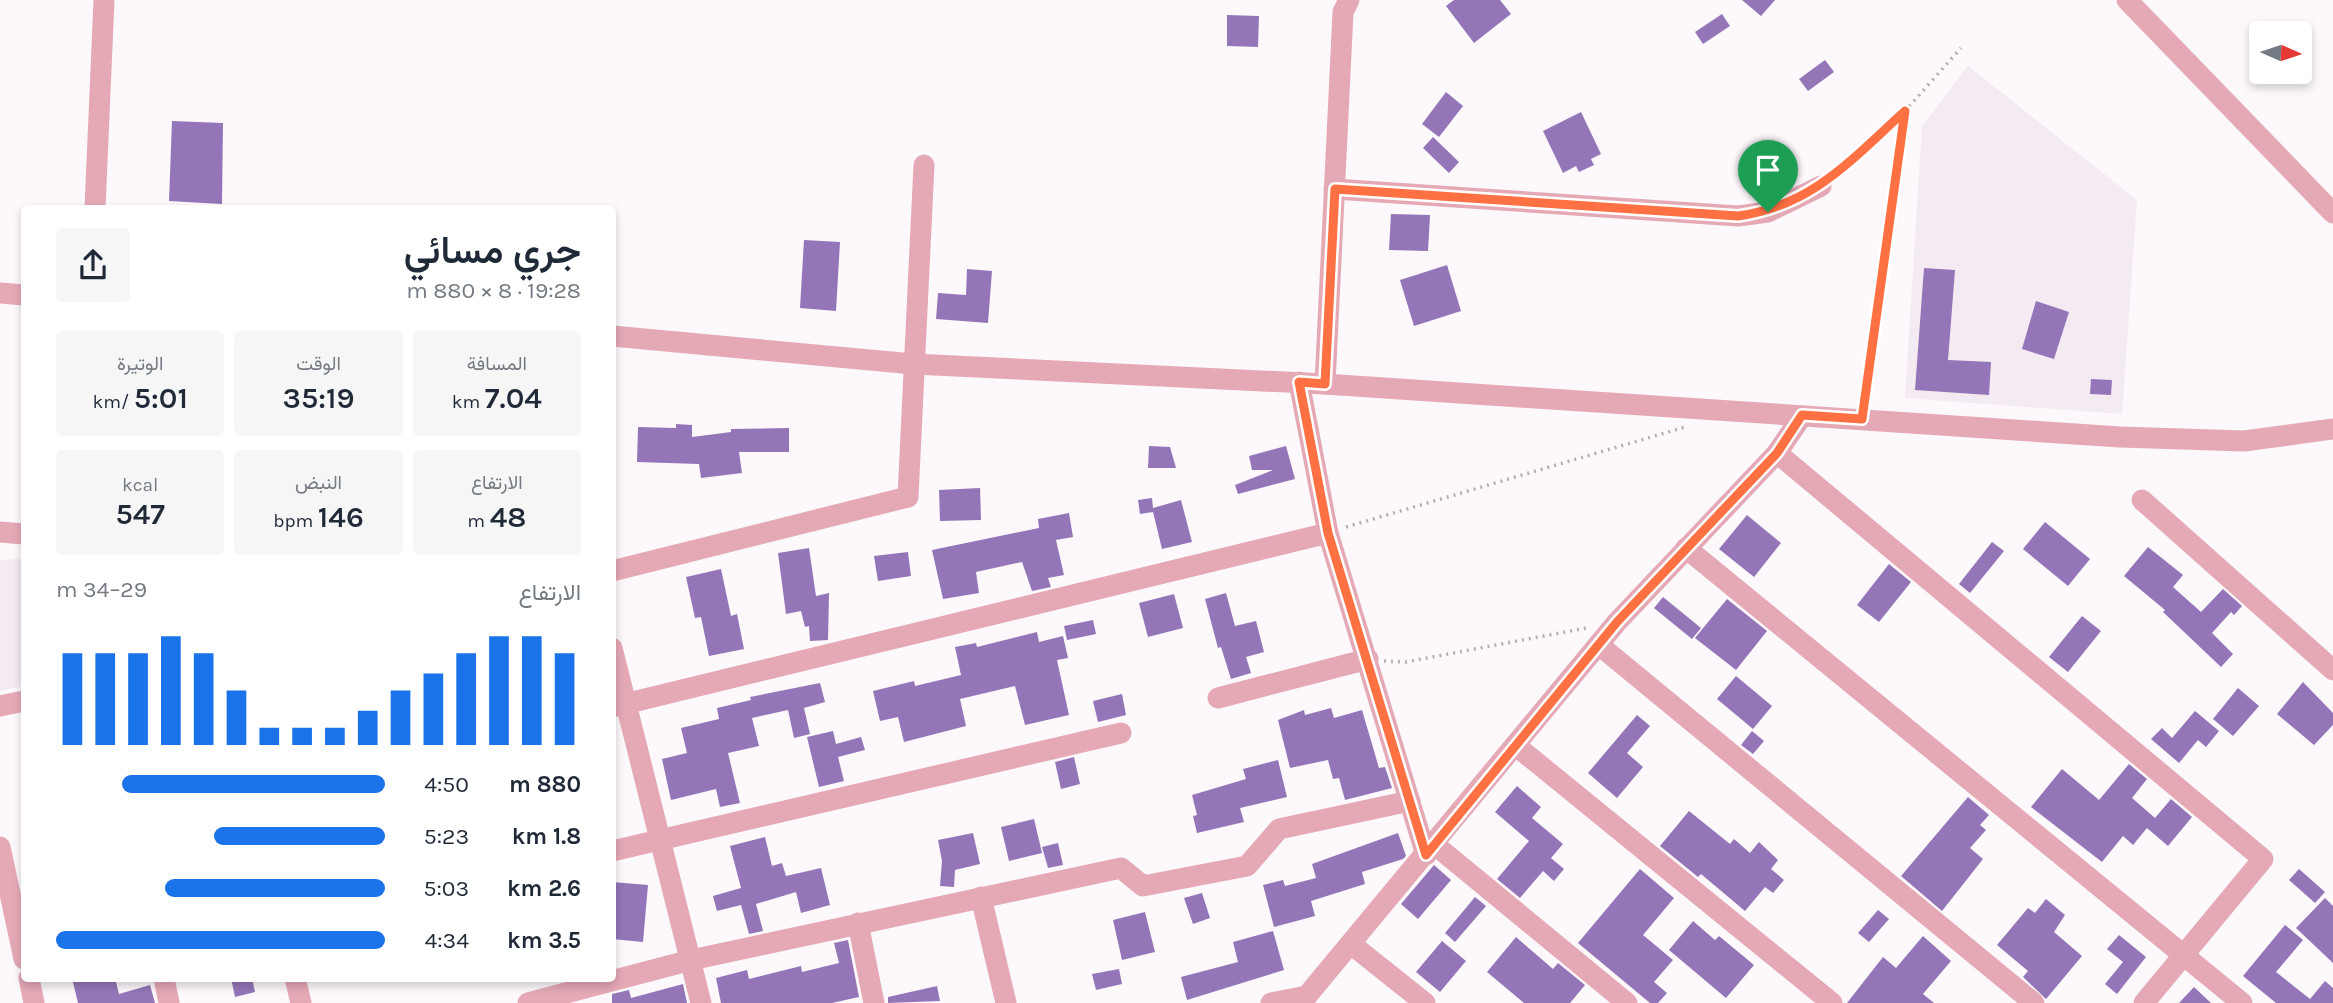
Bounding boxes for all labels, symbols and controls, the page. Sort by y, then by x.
north arrow [2249,21,2312,84]
map controls [2249,21,2312,84]
pin [1738,140,1798,212]
icon: arrive [1749,151,1787,189]
button: share [56,228,130,302]
text: جري مسائي [404,228,581,273]
text: 19:28 · 8 × 880 m [406,277,581,304]
text: الوتيرة [117,353,163,375]
text: الوقت [296,353,341,375]
text: المسافة [467,353,527,375]
text: 5:01 [134,380,188,416]
text: 35:19 [283,380,355,416]
text: 7.04 [485,380,542,416]
text: /km [92,391,134,413]
text: km [452,391,485,413]
text: النبض [295,472,342,494]
text: الارتفاع [471,472,523,494]
text: kcal [122,474,158,496]
text: 547 [115,496,165,532]
text: 146 [318,499,364,535]
text: 48 [490,499,526,535]
text: bpm [273,510,318,532]
text: m [467,510,490,532]
text: 29–34 m [56,576,147,603]
text: الارتفاع [519,579,581,606]
text: 4:50 [424,771,469,798]
text: 880 m [509,771,581,798]
text: 5:23 [424,823,469,850]
text: 1.8 km [512,823,581,850]
text: 5:03 [423,875,469,902]
text: 2.6 km [507,875,581,902]
text: 4:34 [424,927,469,954]
text: 3.5 km [507,927,581,954]

